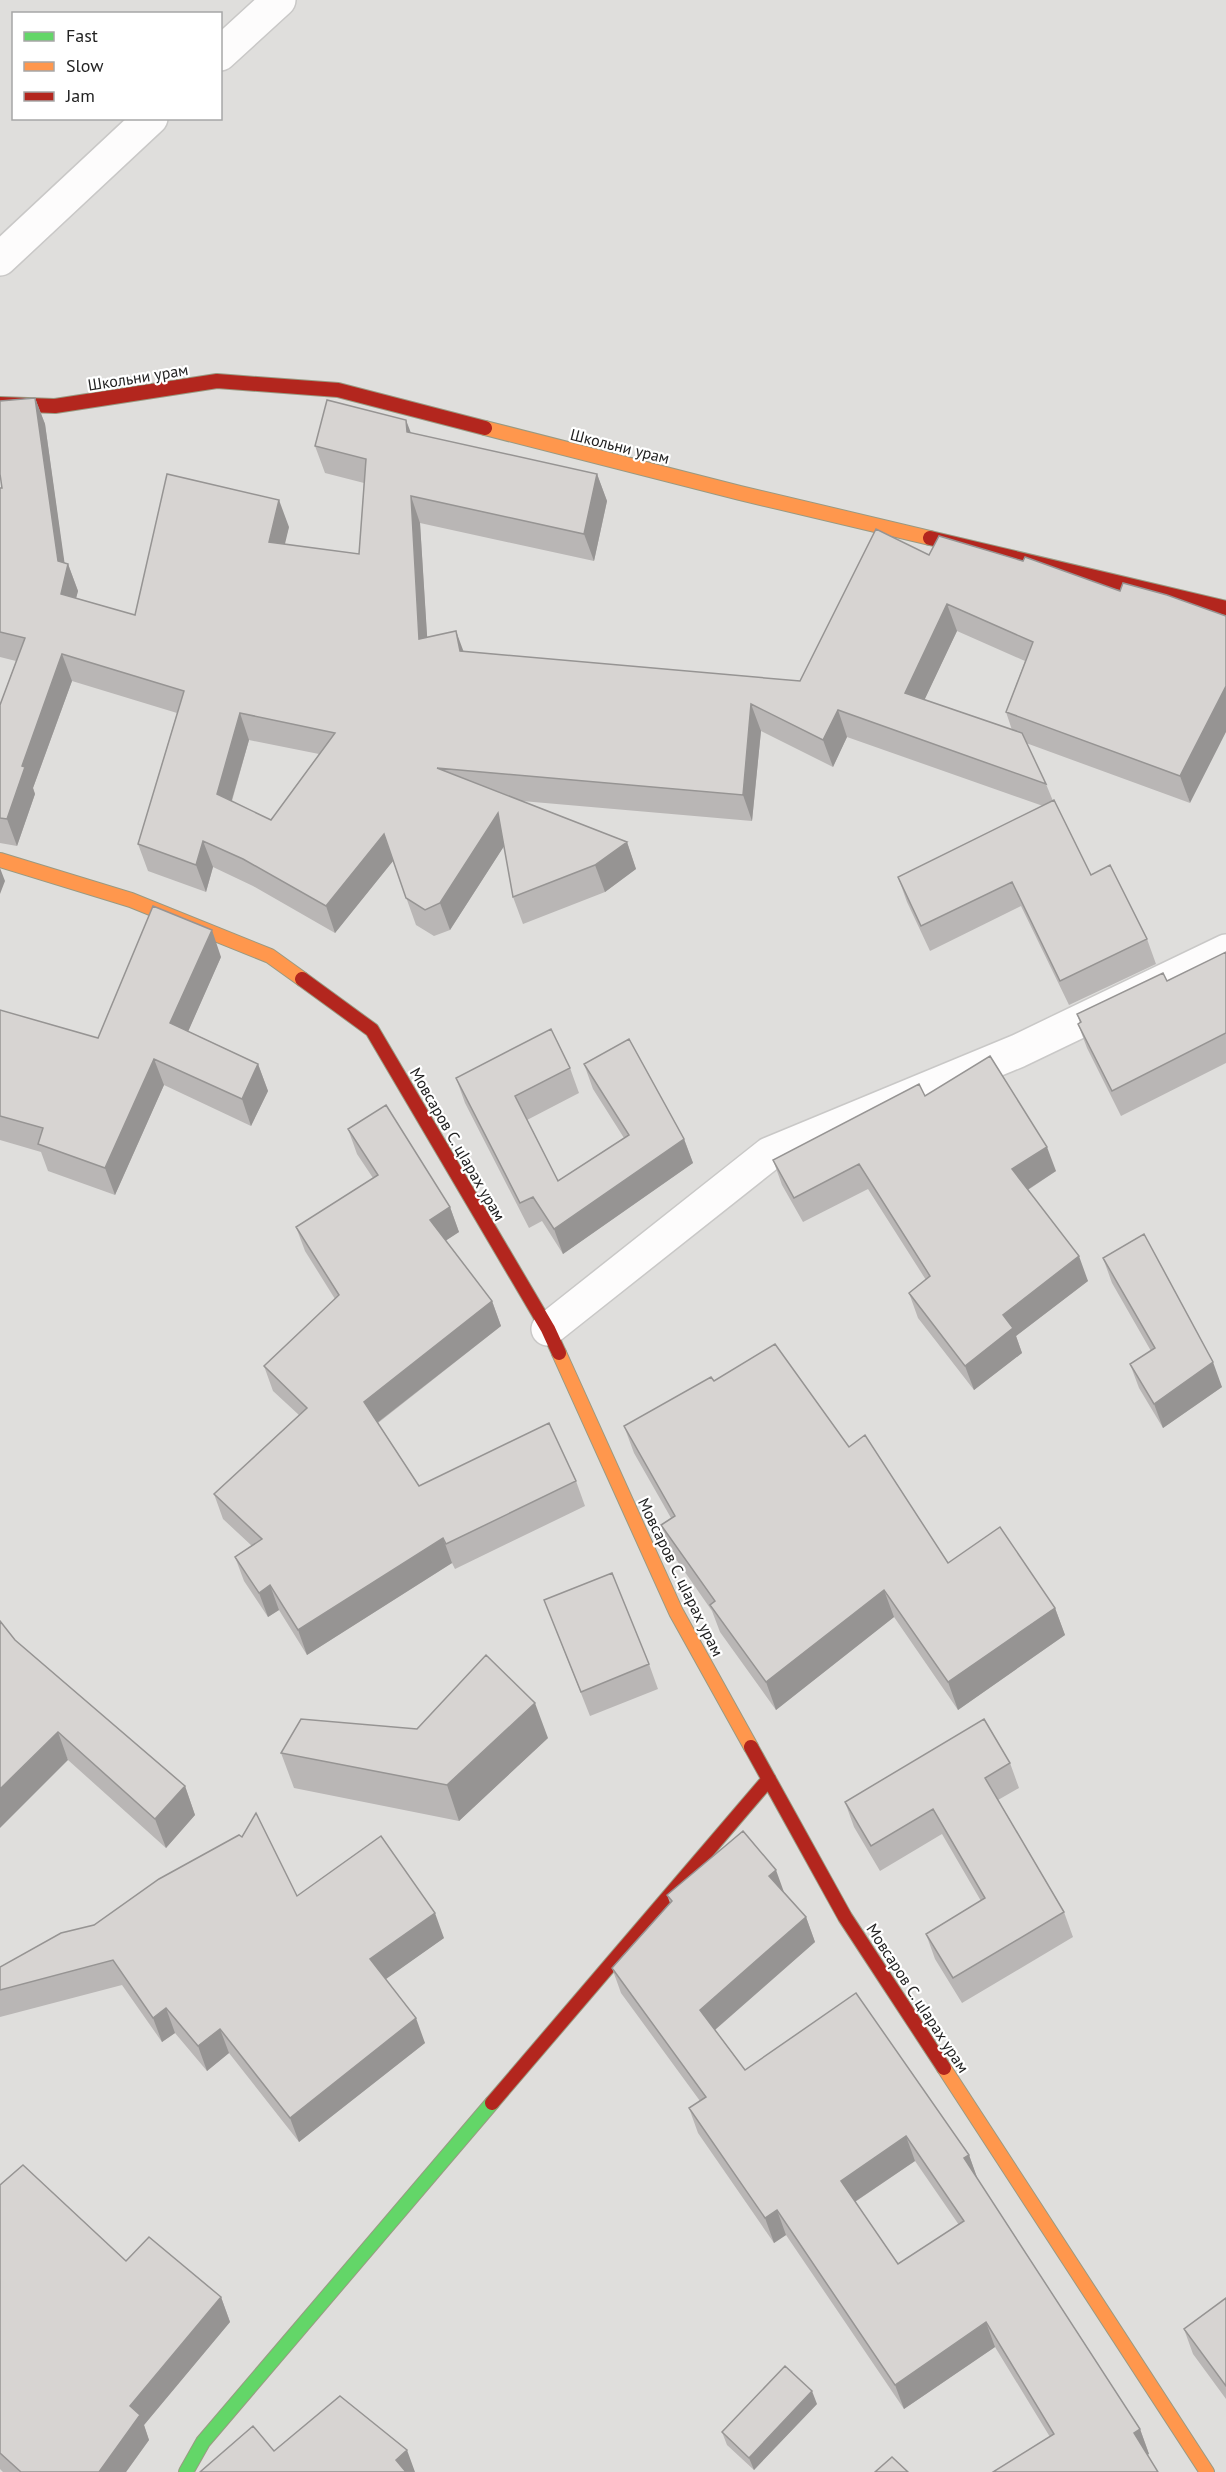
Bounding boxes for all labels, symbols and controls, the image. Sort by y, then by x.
legend [12,12,222,120]
text: Fast [66,24,98,47]
text: Slow [66,54,104,77]
text: Jam [65,84,95,107]
street label: Школьни урам [86,359,190,395]
street label: Школьни урам [568,424,672,468]
street label: Мовсаров С. цIарах урам [406,1064,510,1224]
street label: Мовсаров С. цIарах урам [634,1494,728,1660]
street label: Мовсаров С. цIарах урам [862,1920,974,2076]

